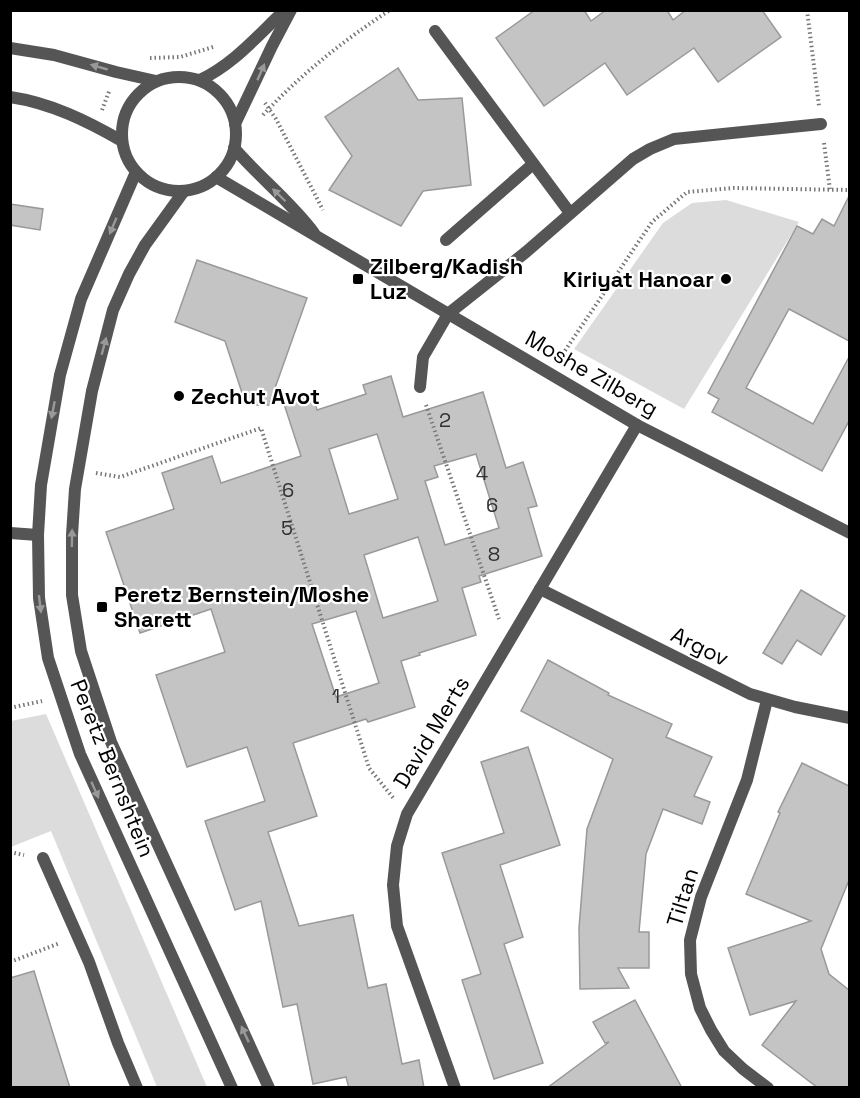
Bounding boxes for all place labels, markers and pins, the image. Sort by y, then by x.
place label: Zilberg/Kadish Luz [370,252,523,305]
place label: Kiriyat Hanoar [563,265,714,293]
marker: Zilberg/Kadish Luz [351,272,365,286]
marker: Kiriyat Hanoar [719,272,733,286]
place label: Zechut Avot [191,382,320,410]
marker: Zechut Avot [172,389,186,403]
place label: Peretz Bernstein/Moshe Sharett [114,580,369,633]
marker: Peretz Bernstein/Moshe Sharett [95,600,109,614]

